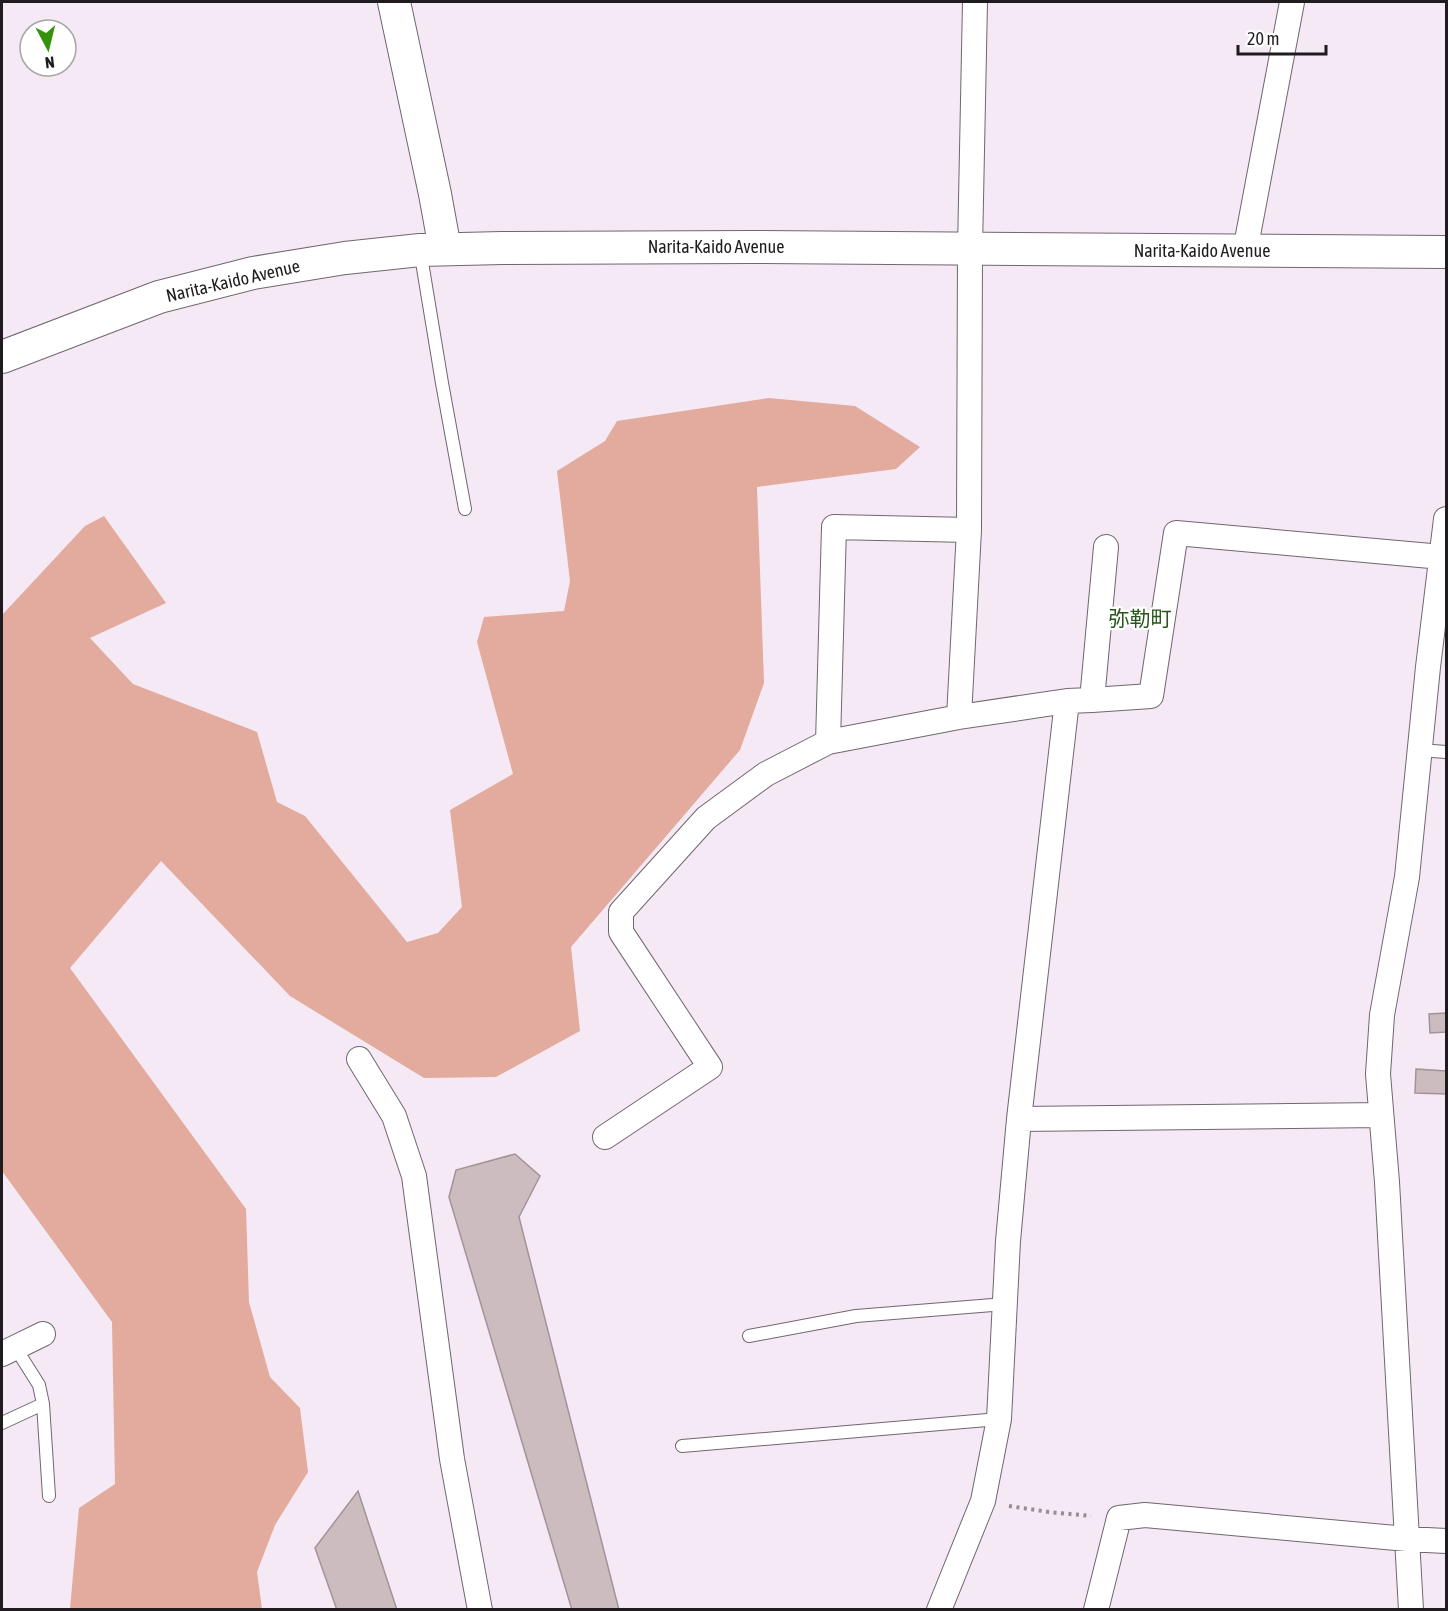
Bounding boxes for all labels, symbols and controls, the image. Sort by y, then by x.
north arrow [18,18,78,78]
scale bar [1238,18,1326,56]
text: 20 m [1247,28,1279,49]
text: N [44,53,56,72]
street label: Narita-Kaido Avenue [648,236,784,257]
street label: Narita-Kaido Avenue [1134,240,1270,261]
street label: Narita-Kaido Avenue [164,255,302,306]
district label: 弥勒町 [1109,606,1172,630]

